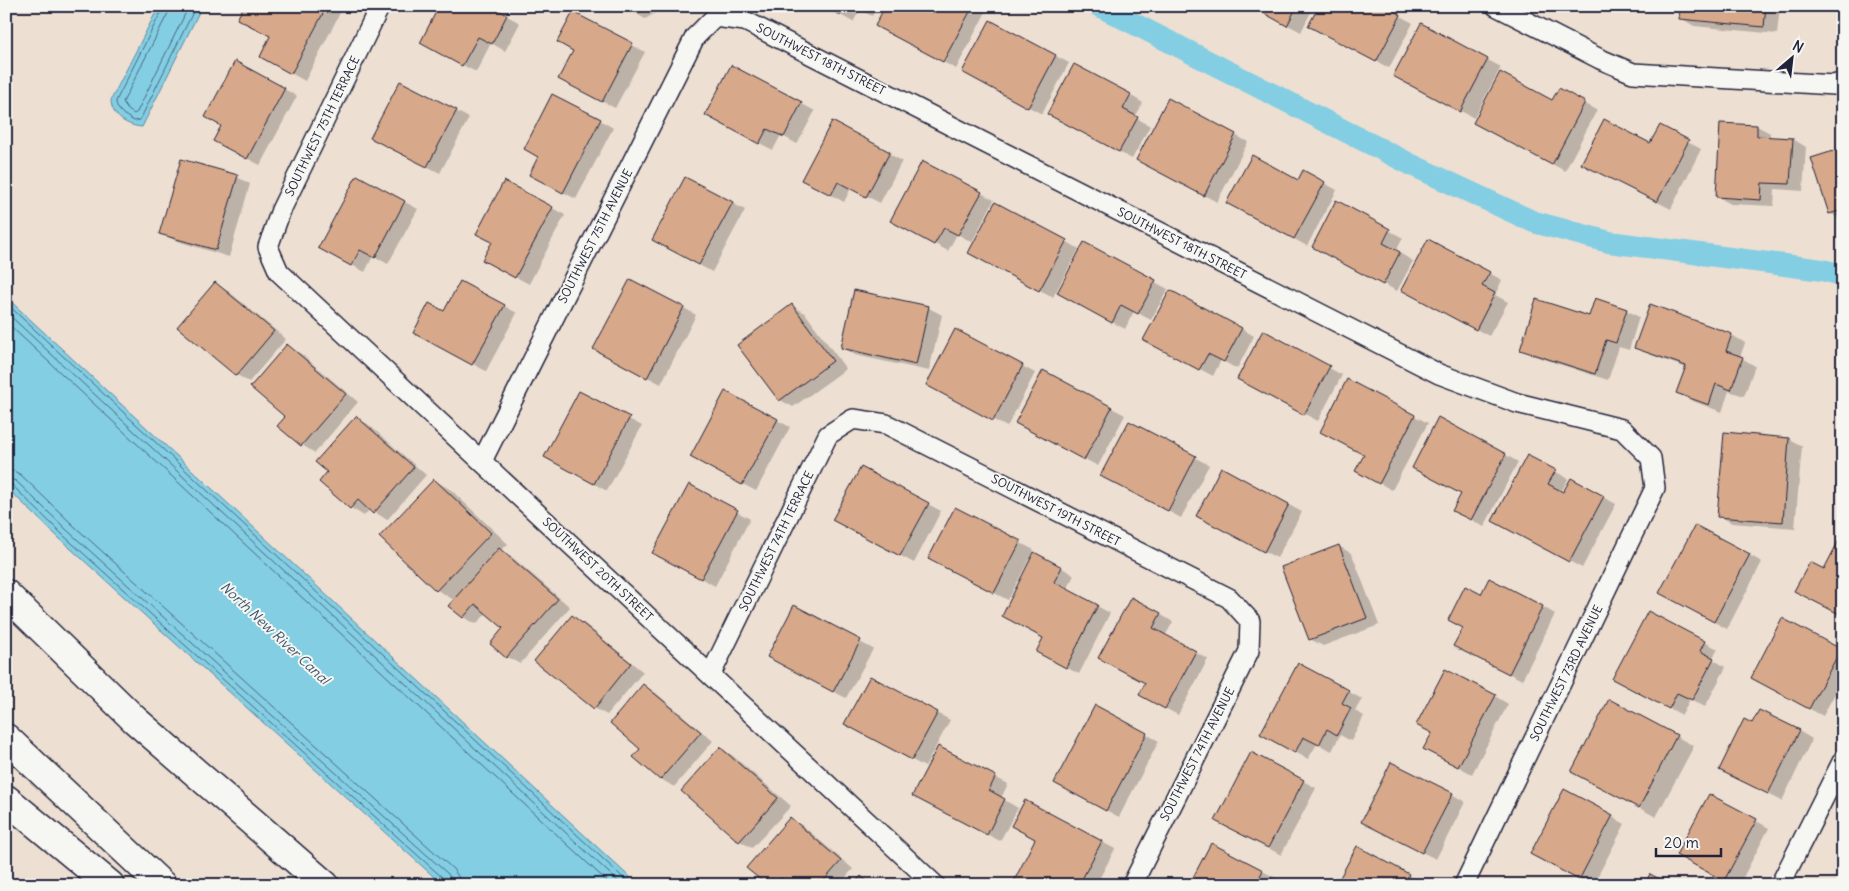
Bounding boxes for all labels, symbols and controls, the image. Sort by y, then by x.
street label: SOUTHWEST 18TH STREET [754,20,888,98]
north arrow [1766,32,1816,82]
text: N [1790,36,1807,57]
street label: SOUTHWEST 75TH TERRACE [281,53,363,199]
street label: SOUTHWEST 75TH AVENUE [555,166,635,306]
street label: SOUTHWEST 18TH STREET [1115,204,1249,282]
street label: SOUTHWEST 74TH TERRACE [736,469,816,613]
street label: SOUTHWEST 19TH STREET [989,471,1123,549]
street label: SOUTHWEST 20TH STREET [540,514,656,624]
water label: North New River Canal [217,578,335,689]
street label: SOUTHWEST 73RD AVENUE [1526,602,1606,744]
street label: SOUTHWEST 74TH AVENUE [1157,685,1237,823]
scale bar [1656,826,1722,858]
text: 20 m [1664,833,1699,852]

